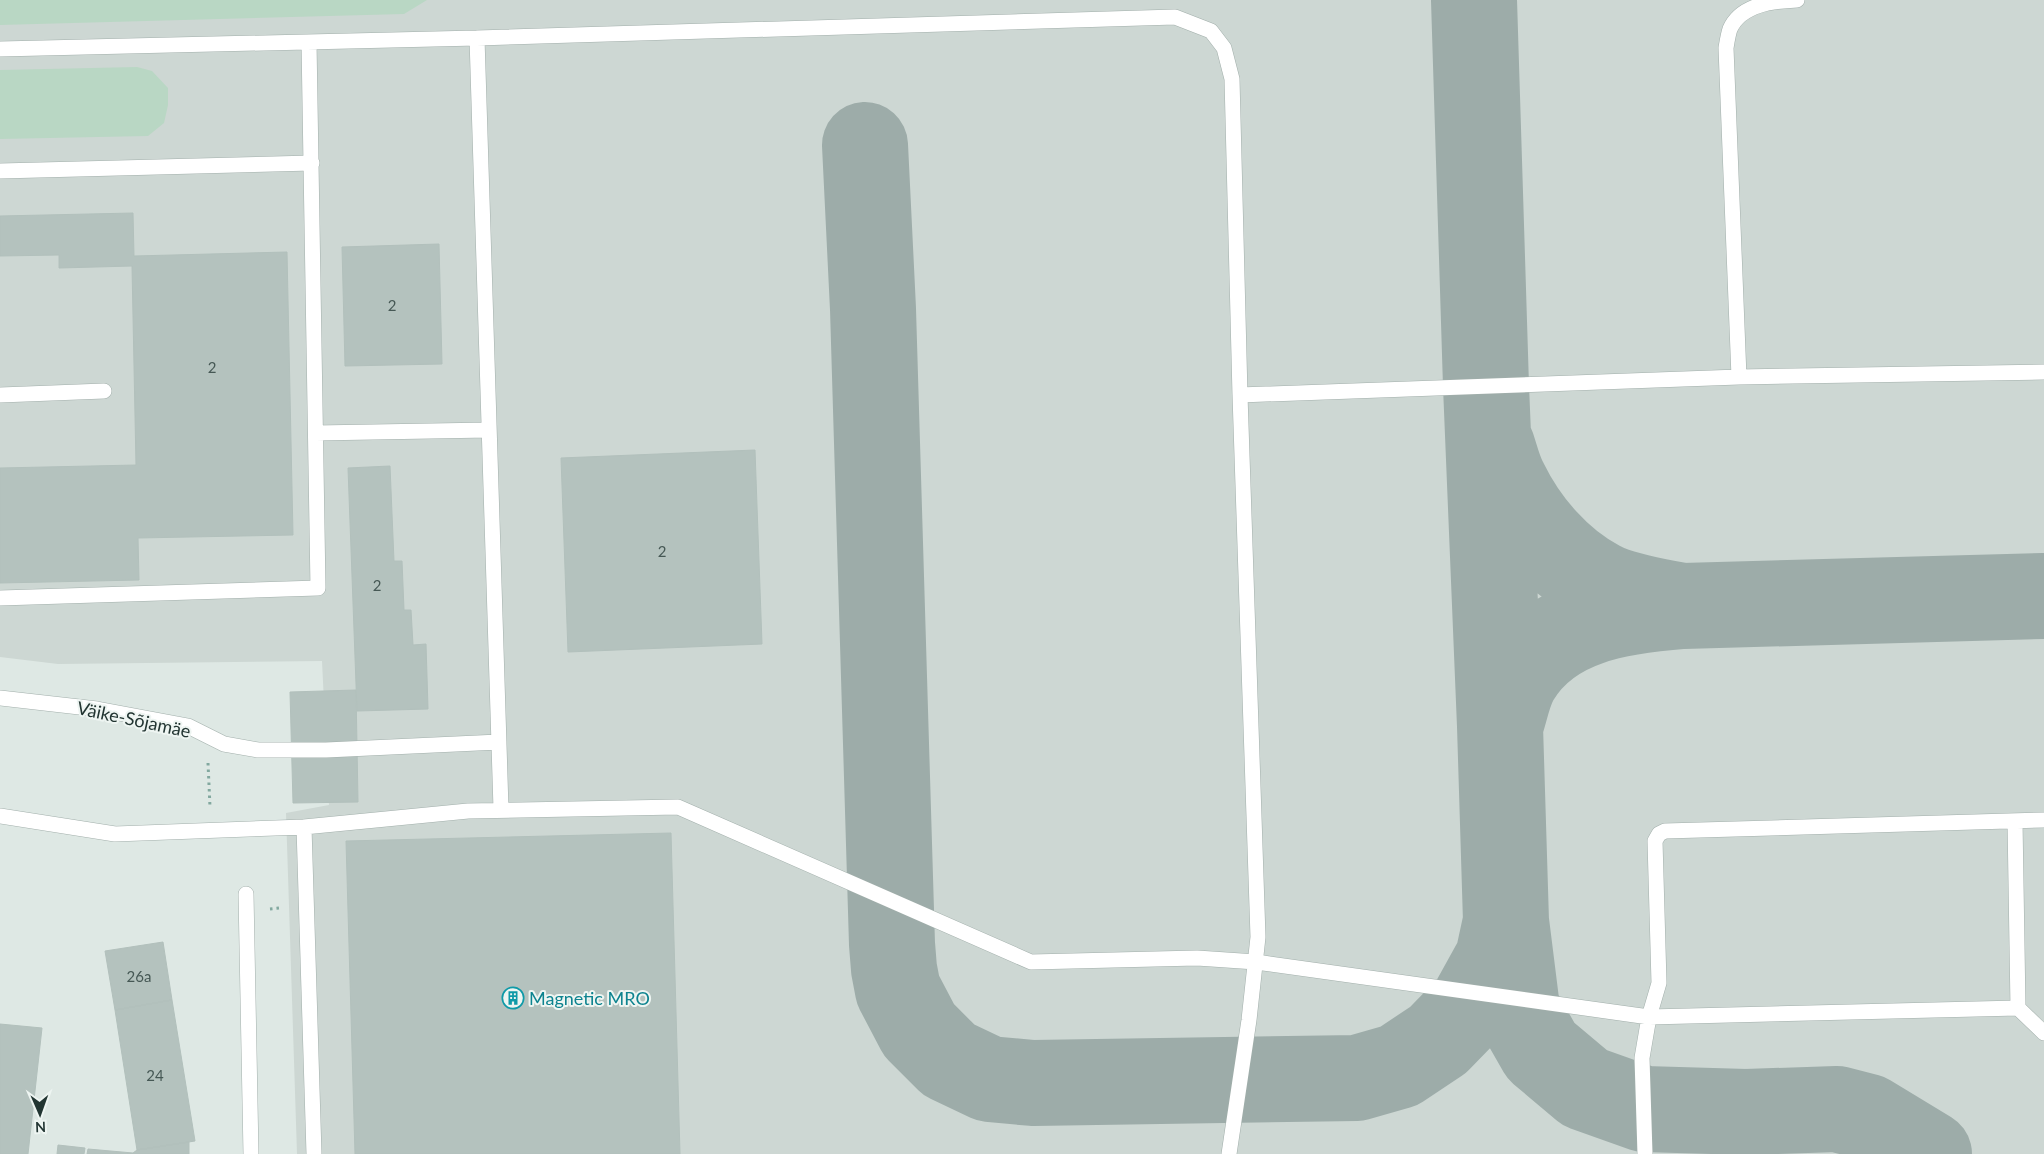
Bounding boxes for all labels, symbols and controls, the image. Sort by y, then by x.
house number: 2 [388,296,396,314]
house number: 2 [208,358,216,376]
house number: 2 [658,542,666,560]
house number: 2 [373,576,381,594]
street label: Väike-Sõjamäe [75,696,193,742]
house number: 26a [127,967,151,985]
building icon: Magnetic MRO [501,986,525,1010]
place label: Magnetic MRO [529,987,650,1009]
house number: 24 [146,1066,164,1084]
north arrow [15,1089,65,1139]
text: N [35,1119,46,1136]

